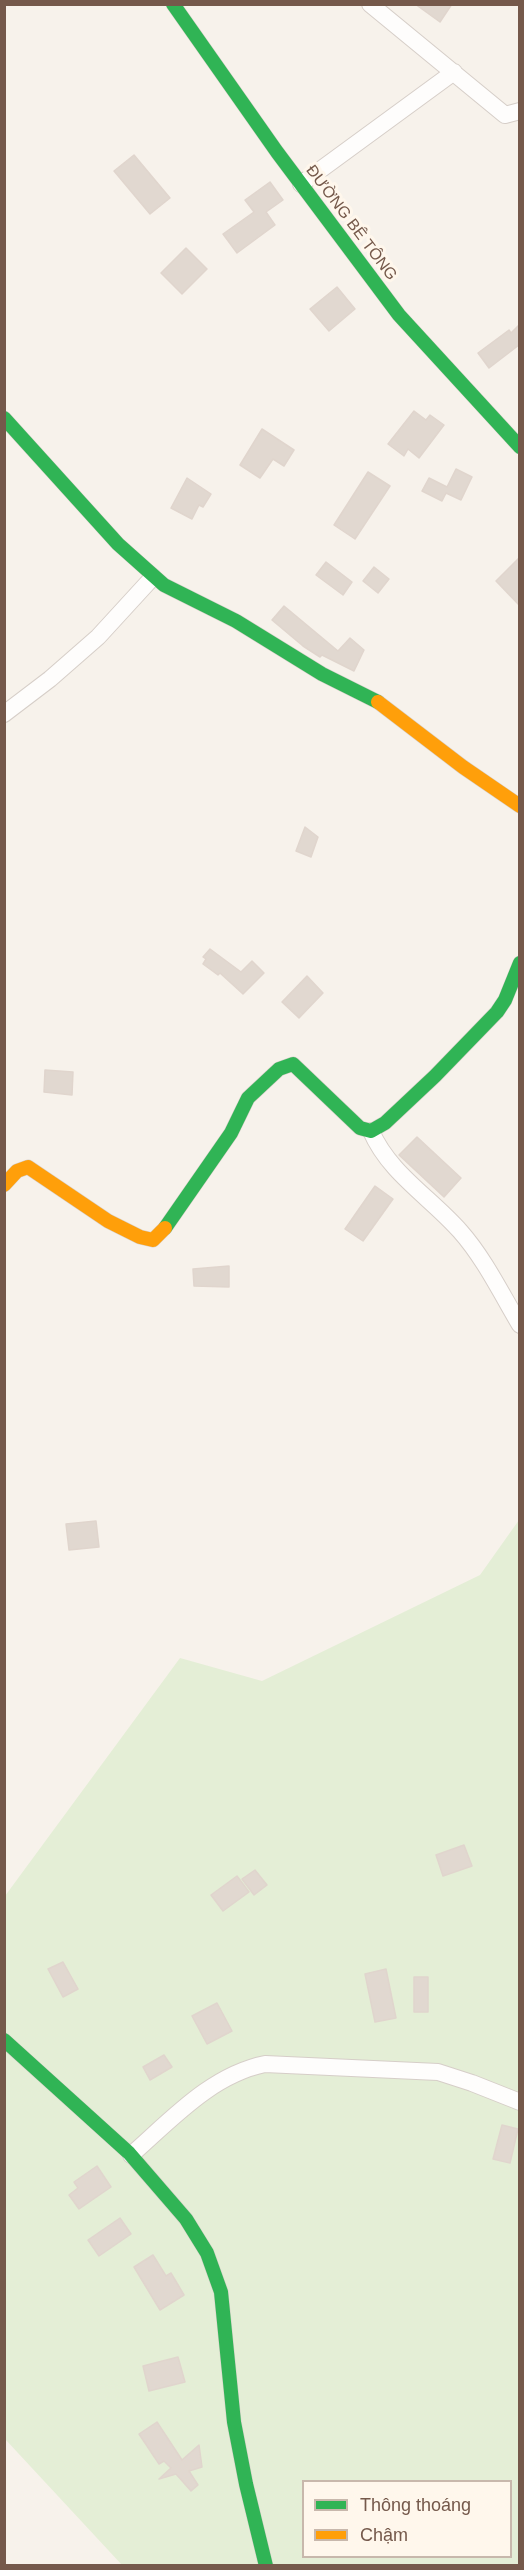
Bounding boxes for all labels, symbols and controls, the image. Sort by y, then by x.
street label: ĐƯỜNG BÊ TÔNG [301,162,401,284]
legend [302,2480,512,2558]
text: Thông thoáng [360,2495,471,2515]
text: Chậm [360,2525,408,2545]

